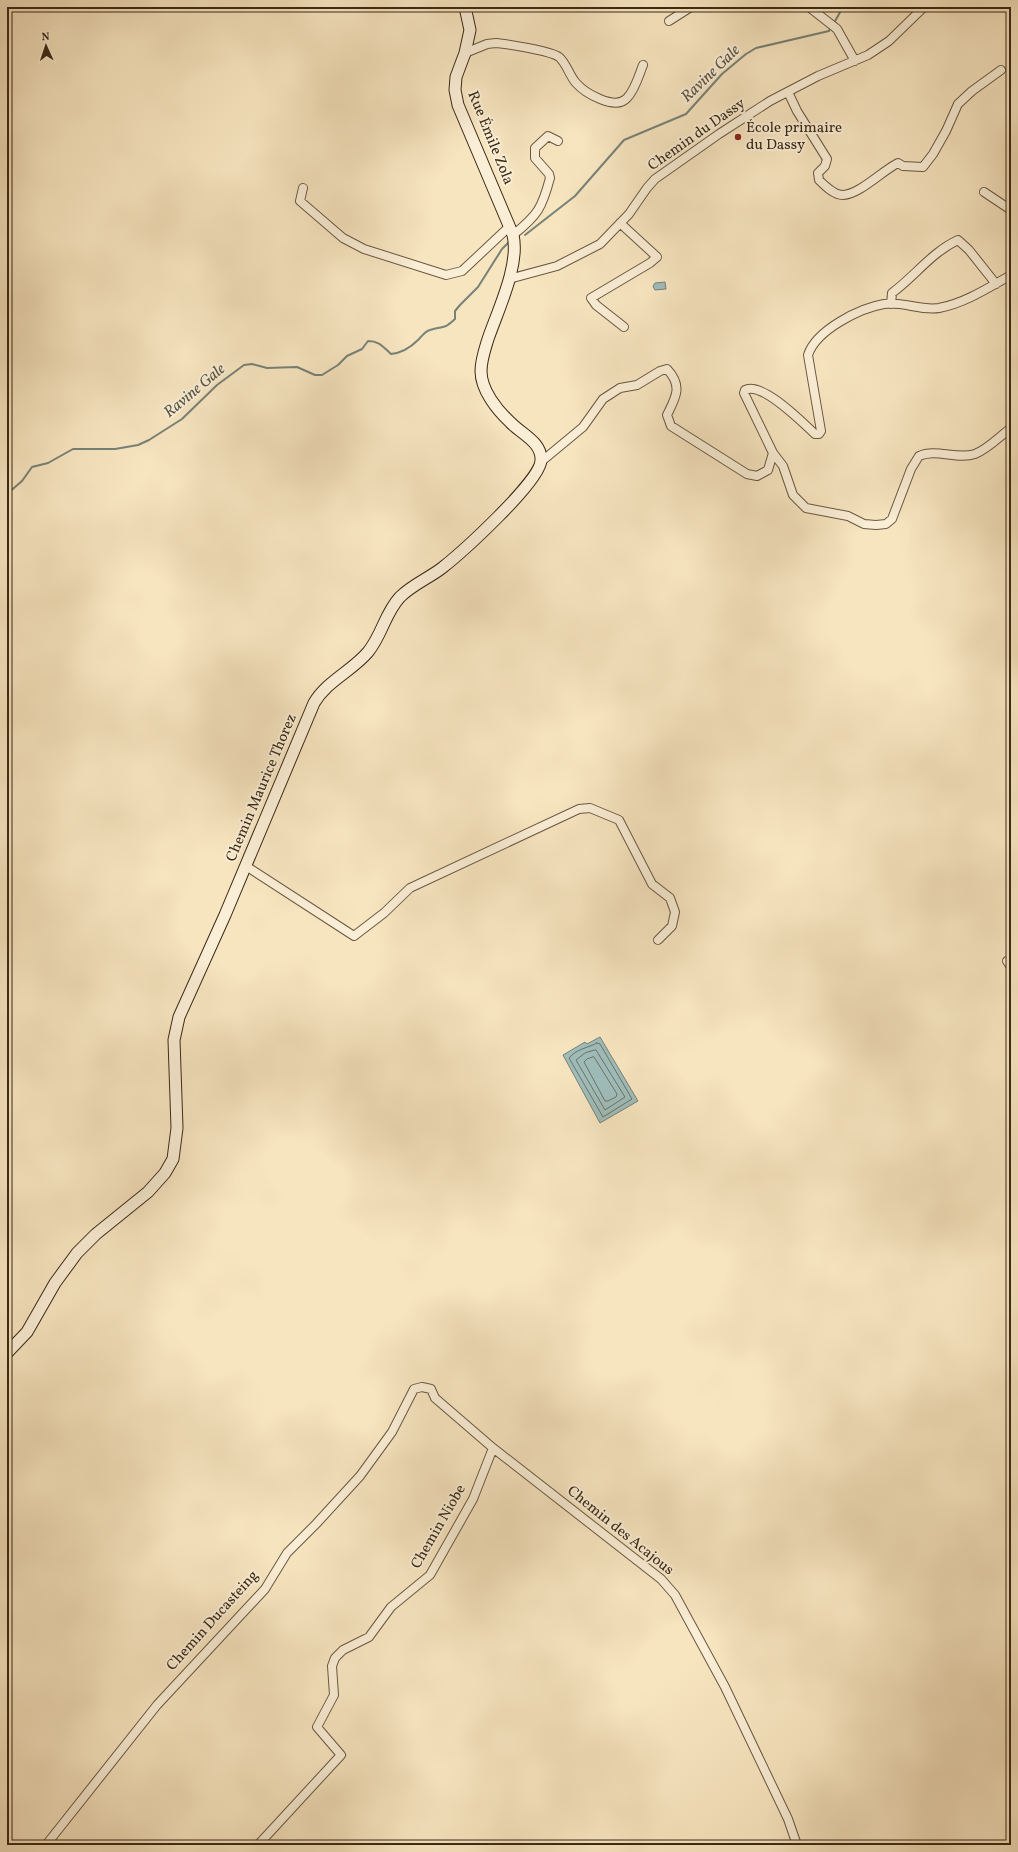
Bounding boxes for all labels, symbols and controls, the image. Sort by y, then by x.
north arrow [26,26,66,66]
text: N [41,30,50,45]
water label: Ravine Gale [677,40,746,108]
street label: Rue Émile Zola [462,88,518,188]
street label: Chemin du Dassy [644,94,750,176]
place label: École primaire du Dassy [746,118,842,156]
marker: École primaire du Dassy [733,132,743,142]
water label: Ravine Gale [159,359,231,423]
street label: Chemin Maurice Thorez [221,711,303,865]
street label: Chemin Niobe [406,1481,472,1573]
street label: Chemin des Acajous [562,1481,678,1581]
street label: Chemin Ducasteing [162,1566,264,1676]

